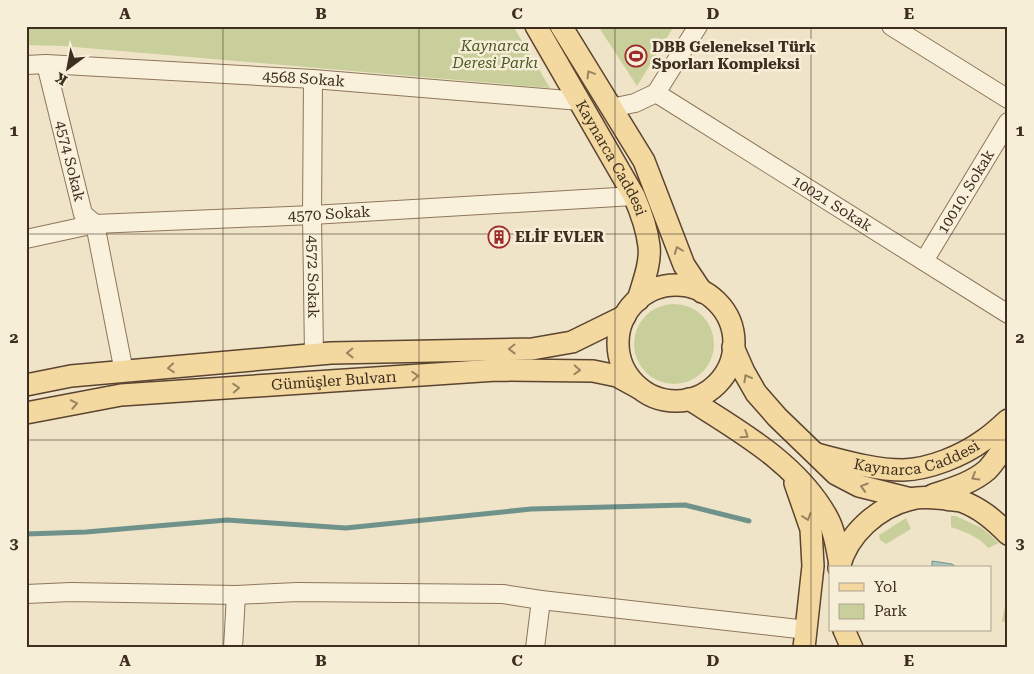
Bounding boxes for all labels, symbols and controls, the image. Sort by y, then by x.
text: A [119,4,131,23]
text: B [315,4,327,23]
text: C [511,4,523,23]
text: D [707,4,720,23]
text: E [904,4,914,23]
park label: Kaynarca Deresi Parkı [451,37,538,72]
place label: DBB Geleneksel Türk Sporları Kompleksi [652,38,817,73]
north arrow [42,42,92,92]
sports icon: DBB Geleneksel Türk Sporları Kompleksi [624,44,648,68]
street label: 4568 Sokak [262,67,346,91]
text: K [52,69,70,89]
one-way arrow [587,70,597,79]
street label: Kaynarca Caddesi [572,97,650,218]
street label: 4574 Sokak [51,119,89,204]
text: 1 [10,121,19,140]
text: 1 [1016,121,1025,140]
street label: 10010. Sokak [934,146,998,237]
street label: 10021 Sokak [789,172,876,236]
street label: 4570 Sokak [287,203,372,225]
building icon: ELİF EVLER [487,225,511,249]
place label: ELİF EVLER [515,228,604,246]
street label: 4572 Sokak [303,235,322,319]
one-way arrow [674,246,684,255]
text: 2 [10,328,19,347]
text: 2 [1016,328,1025,347]
one-way arrow [508,344,516,355]
one-way arrow [346,348,354,358]
one-way arrow [166,362,174,373]
one-way arrow [574,365,582,375]
street label: Gümüşler Bulvarı [271,368,397,394]
one-way arrow [411,370,419,381]
one-way arrow [743,374,753,383]
one-way arrow [232,382,240,393]
one-way arrow [70,400,79,410]
one-way arrow [739,429,748,438]
street label: Kaynarca Caddesi [852,436,983,479]
one-way arrow [972,471,981,481]
one-way arrow [860,483,869,493]
one-way arrow [801,513,811,521]
text: 3 [10,534,19,553]
text: 3 [1016,534,1025,553]
legend [829,566,992,632]
text: Yol [874,578,897,596]
text: Park [874,602,908,620]
text: A [119,651,131,670]
text: B [315,651,327,670]
text: C [511,651,523,670]
text: D [707,651,720,670]
text: E [904,651,914,670]

